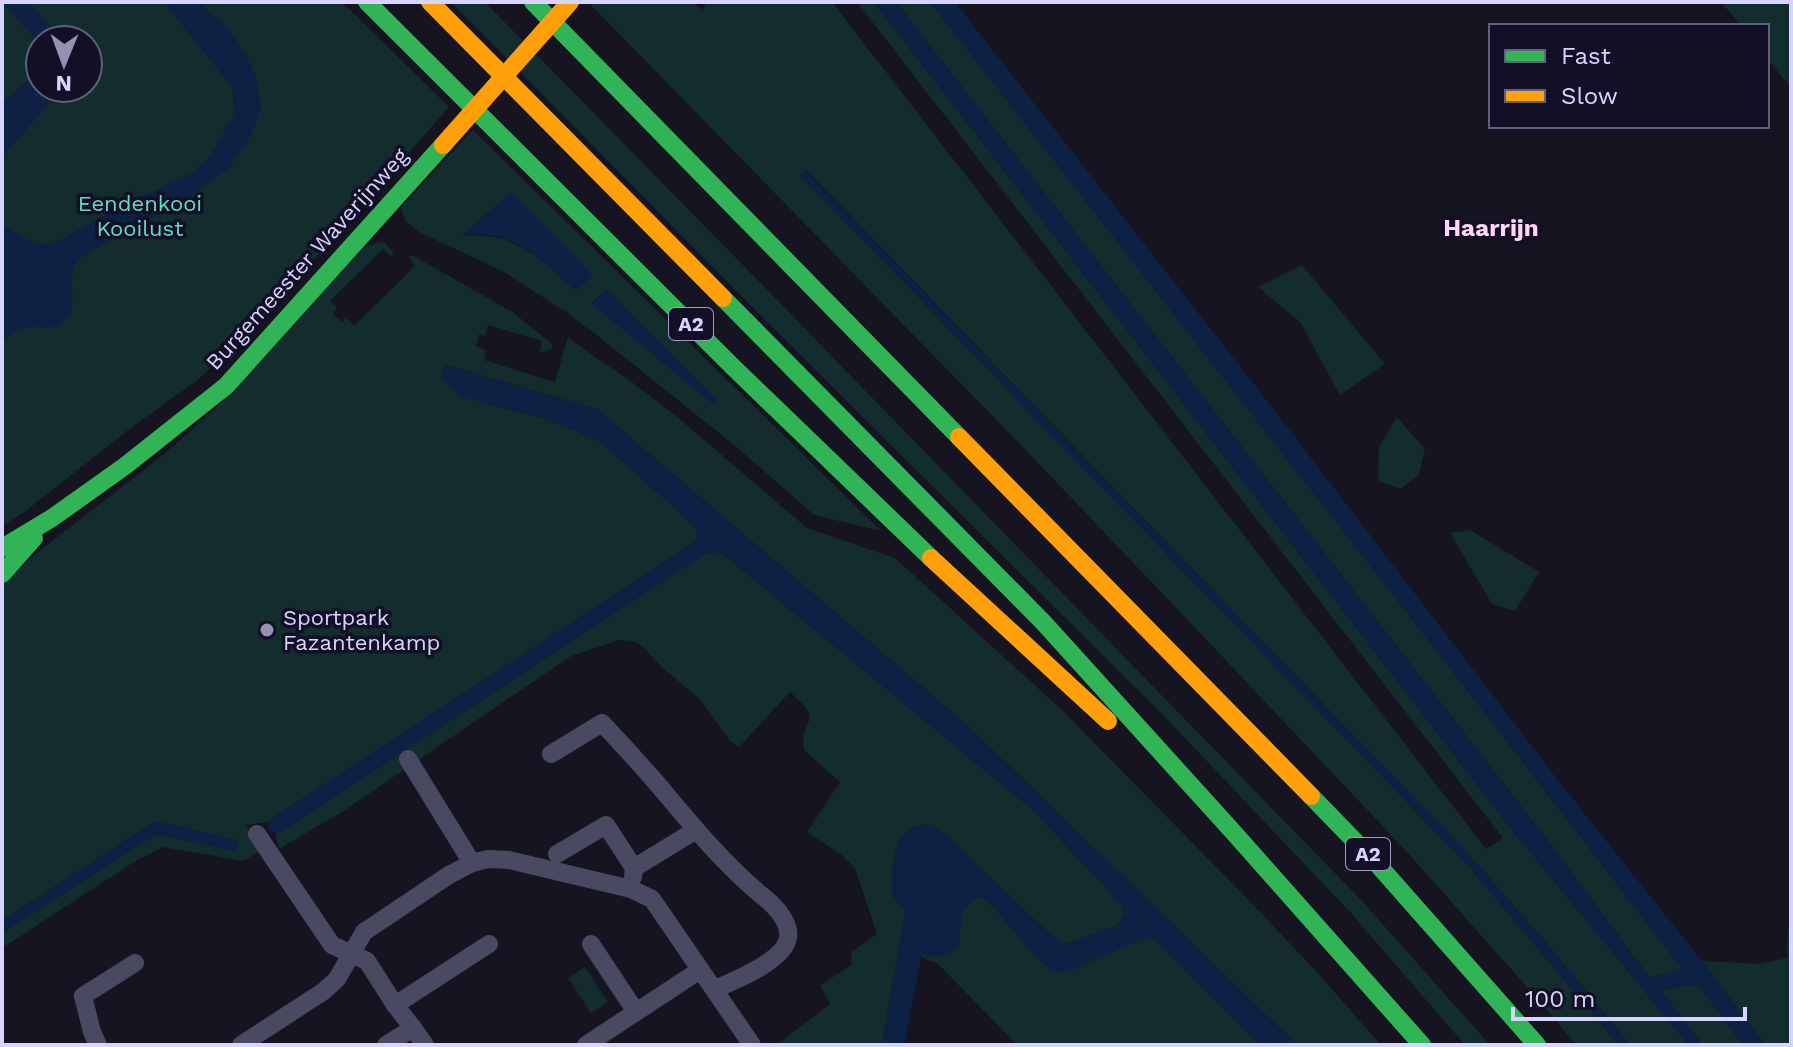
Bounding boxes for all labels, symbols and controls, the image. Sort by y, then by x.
north arrow [24,24,104,104]
legend [1489,24,1769,128]
text: Fast [1561,42,1611,70]
text: N [55,71,72,96]
text: Slow [1561,82,1618,110]
street label: Burgemeester Waverijnweg [201,143,413,375]
park label: Eendenkooi Kooilust [78,191,202,241]
district label: Haarrijn [1443,214,1539,242]
road number: A2 [669,308,713,340]
place label: Sportpark Fazantenkamp [283,605,440,655]
marker: Sportpark Fazantenkamp [258,621,276,639]
road number: A2 [1346,838,1390,870]
scale bar [1513,971,1745,1021]
text: 100 m [1525,985,1595,1013]

